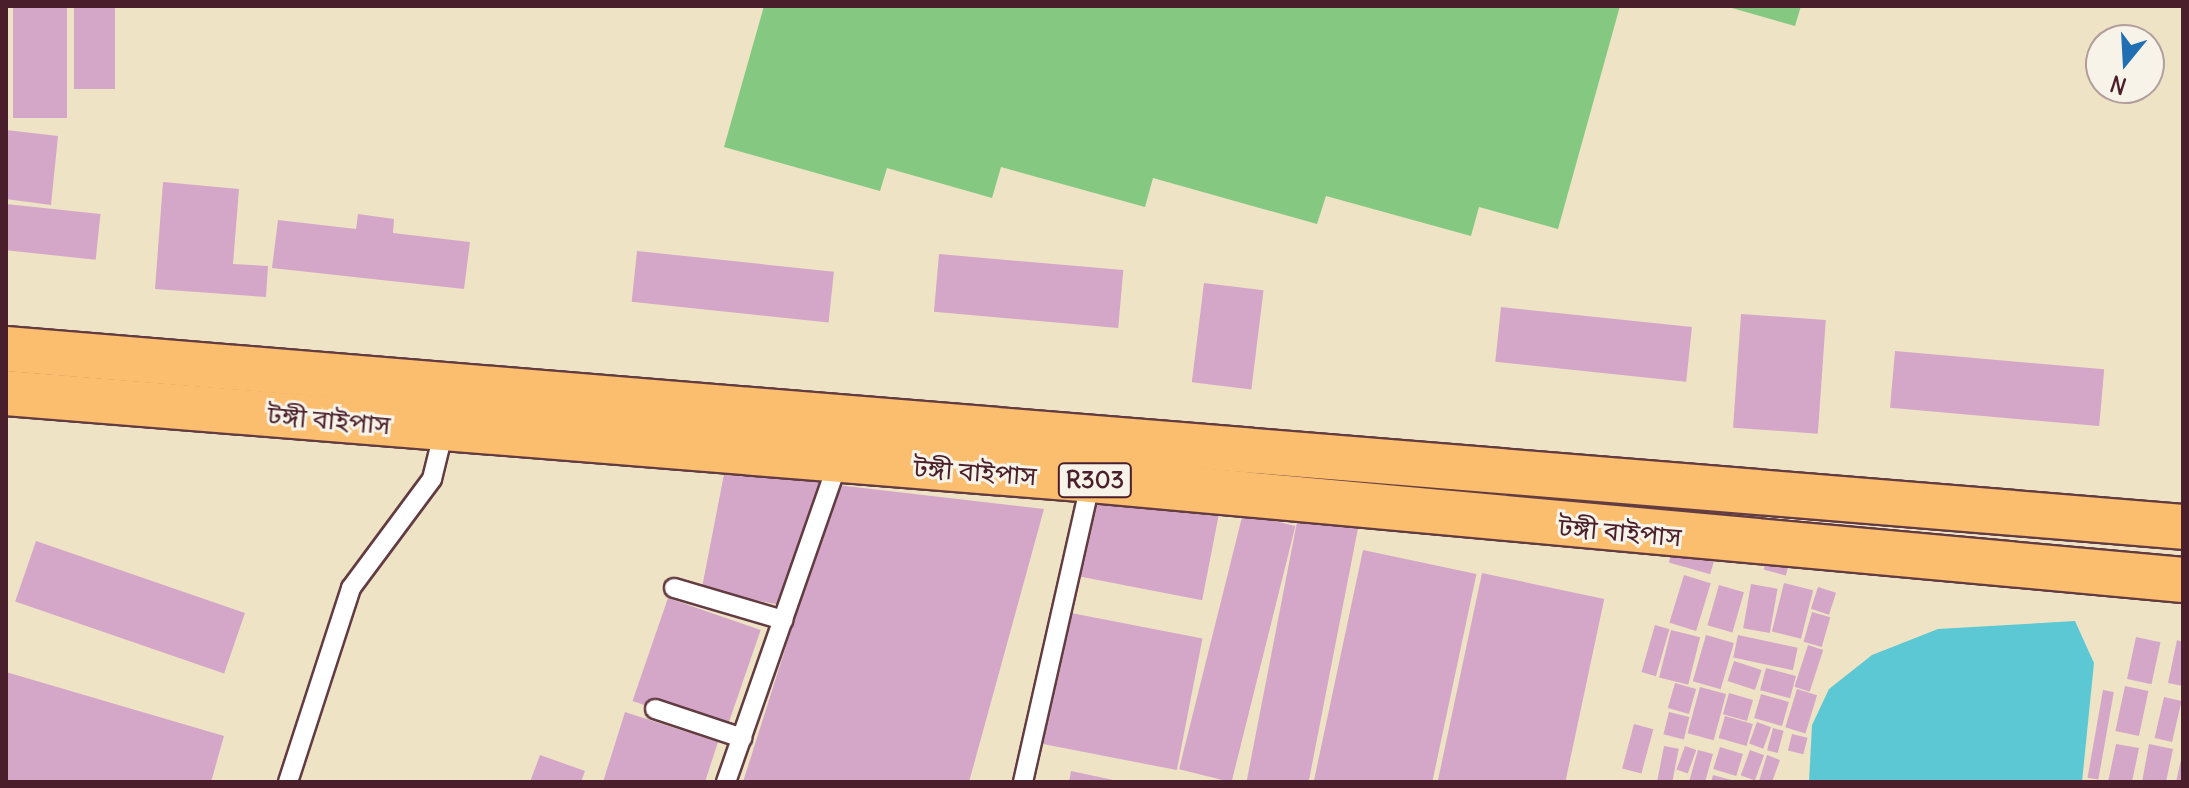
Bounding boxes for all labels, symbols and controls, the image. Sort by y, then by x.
north arrow [2085,24,2165,104]
text: N [2107,69,2130,101]
street label: টঙ্গী বাইপাস [266,399,392,441]
street label: টঙ্গী বাইপাস [912,452,1038,492]
road number: R303 [1057,460,1133,500]
street label: টঙ্গী বাইপাস [1557,511,1683,553]

